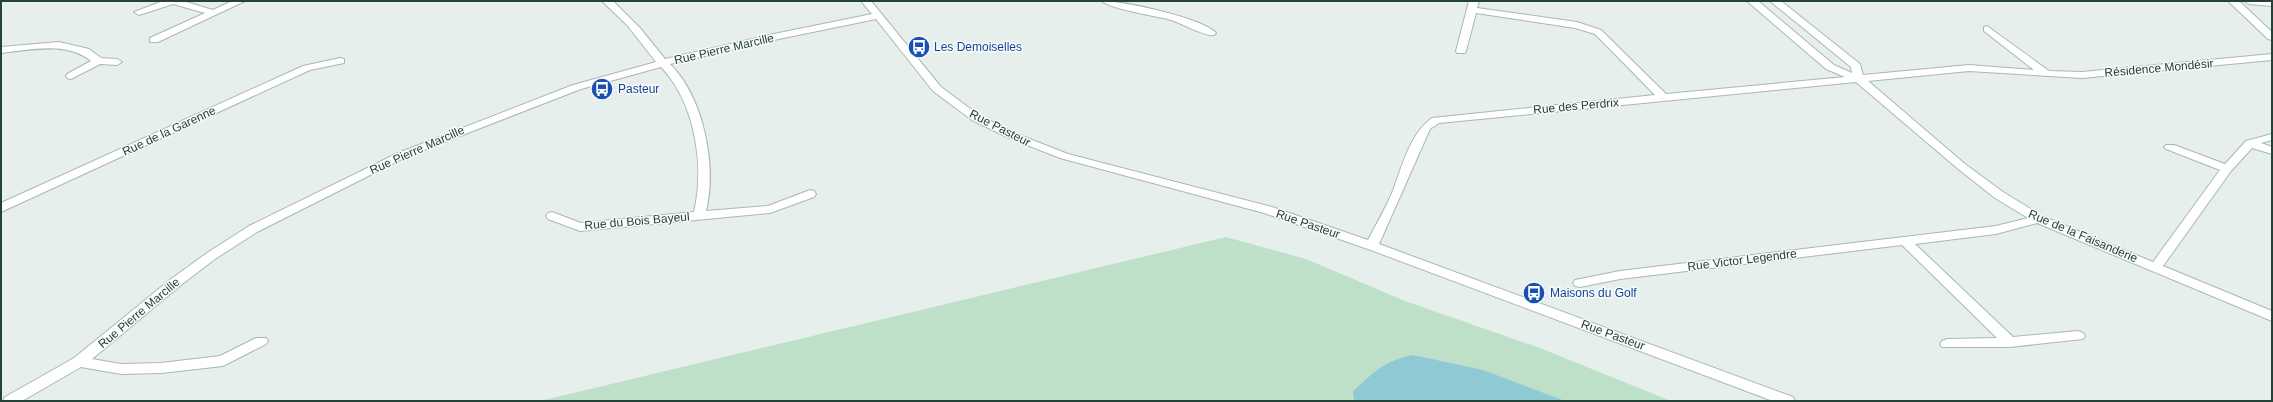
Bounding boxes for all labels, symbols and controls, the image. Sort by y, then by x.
street label: Rue Pierre Marcille [673,31,776,67]
bus stop icon: Les Demoiselles [906,34,932,60]
place label: Les Demoiselles [934,40,1022,54]
street label: Résidence Mondésir [2104,56,2214,80]
bus stop icon: Pasteur [589,76,615,102]
place label: Pasteur [618,82,659,96]
street label: Rue des Perdrix [1533,95,1619,117]
street label: Rue de la Garenne [120,103,218,159]
street label: Rue Pasteur [967,107,1033,149]
street label: Rue Pierre Marcille [368,123,467,177]
street label: Rue Pasteur [1274,207,1342,241]
street label: Rue de la Faisanderie [2026,207,2140,266]
street label: Rue du Bois Bayeul [584,209,690,233]
street label: Rue Victor Legendre [1687,246,1798,274]
street label: Rue Pierre Marcille [95,275,183,351]
bus stop icon: Maisons du Golf [1521,280,1547,306]
place label: Maisons du Golf [1550,286,1637,300]
street label: Rue Pasteur [1579,317,1647,353]

